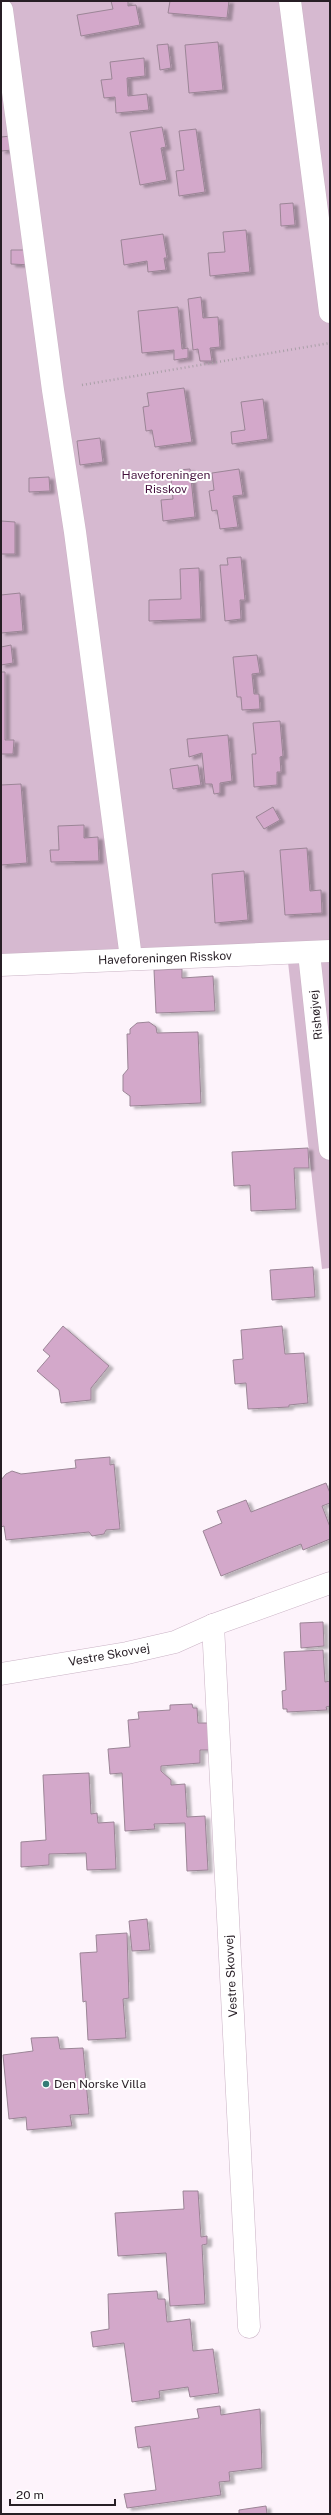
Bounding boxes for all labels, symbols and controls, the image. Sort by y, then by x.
park label: Haveforeningen Risskov [122,468,210,496]
street label: Haveforeningen Risskov [98,949,232,967]
street label: Rishøjvej [306,989,326,1041]
street label: Vestre Skovvej [67,1641,151,1669]
street label: Vestre Skovvej [222,1935,240,2017]
place label: Den Norske Villa [54,2077,146,2091]
marker: Den Norske Villa [41,2079,51,2089]
scale bar [10,2481,115,2507]
text: 20 m [16,2488,44,2502]

